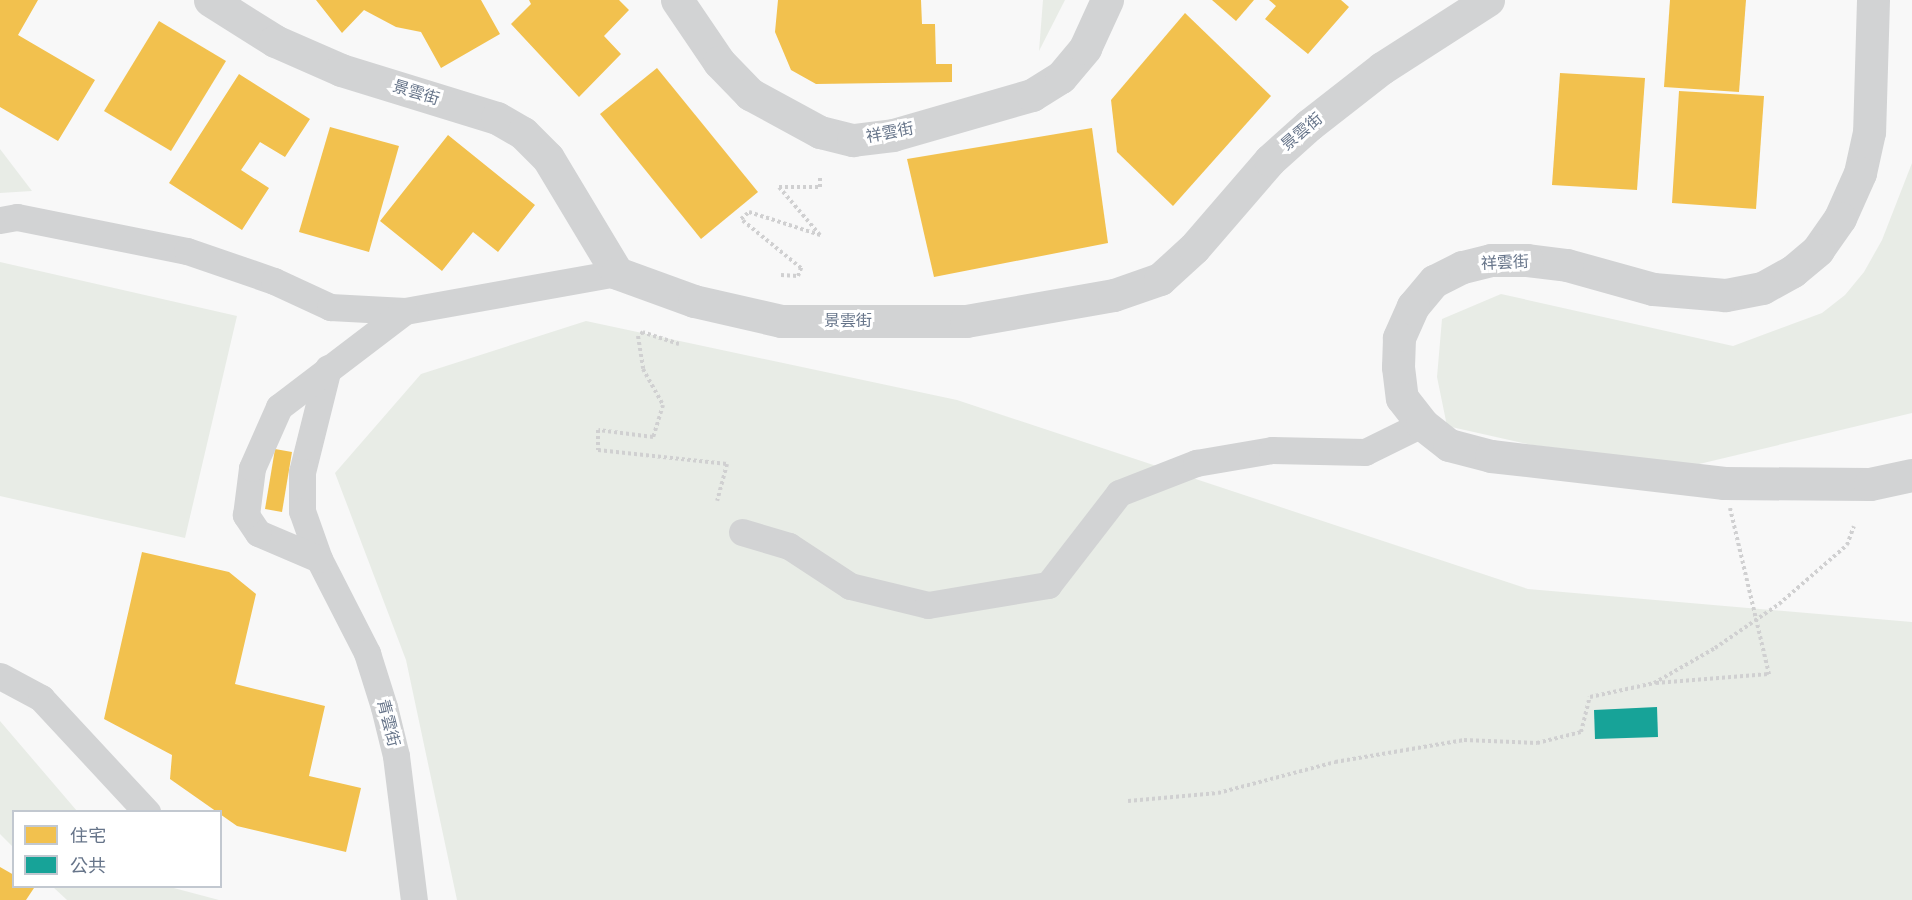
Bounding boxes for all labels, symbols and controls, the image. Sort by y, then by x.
street label: 景雲街 [390,77,442,109]
street label: 景雲街 [1277,109,1327,155]
street label: 祥雲街 [865,119,915,147]
street label: 祥雲街 [1481,252,1529,274]
street label: 景雲街 [824,311,872,331]
street label: 青雲街 [373,697,403,749]
legend [12,810,222,888]
text: 住宅 [70,823,106,848]
text: 公共 [70,853,106,878]

